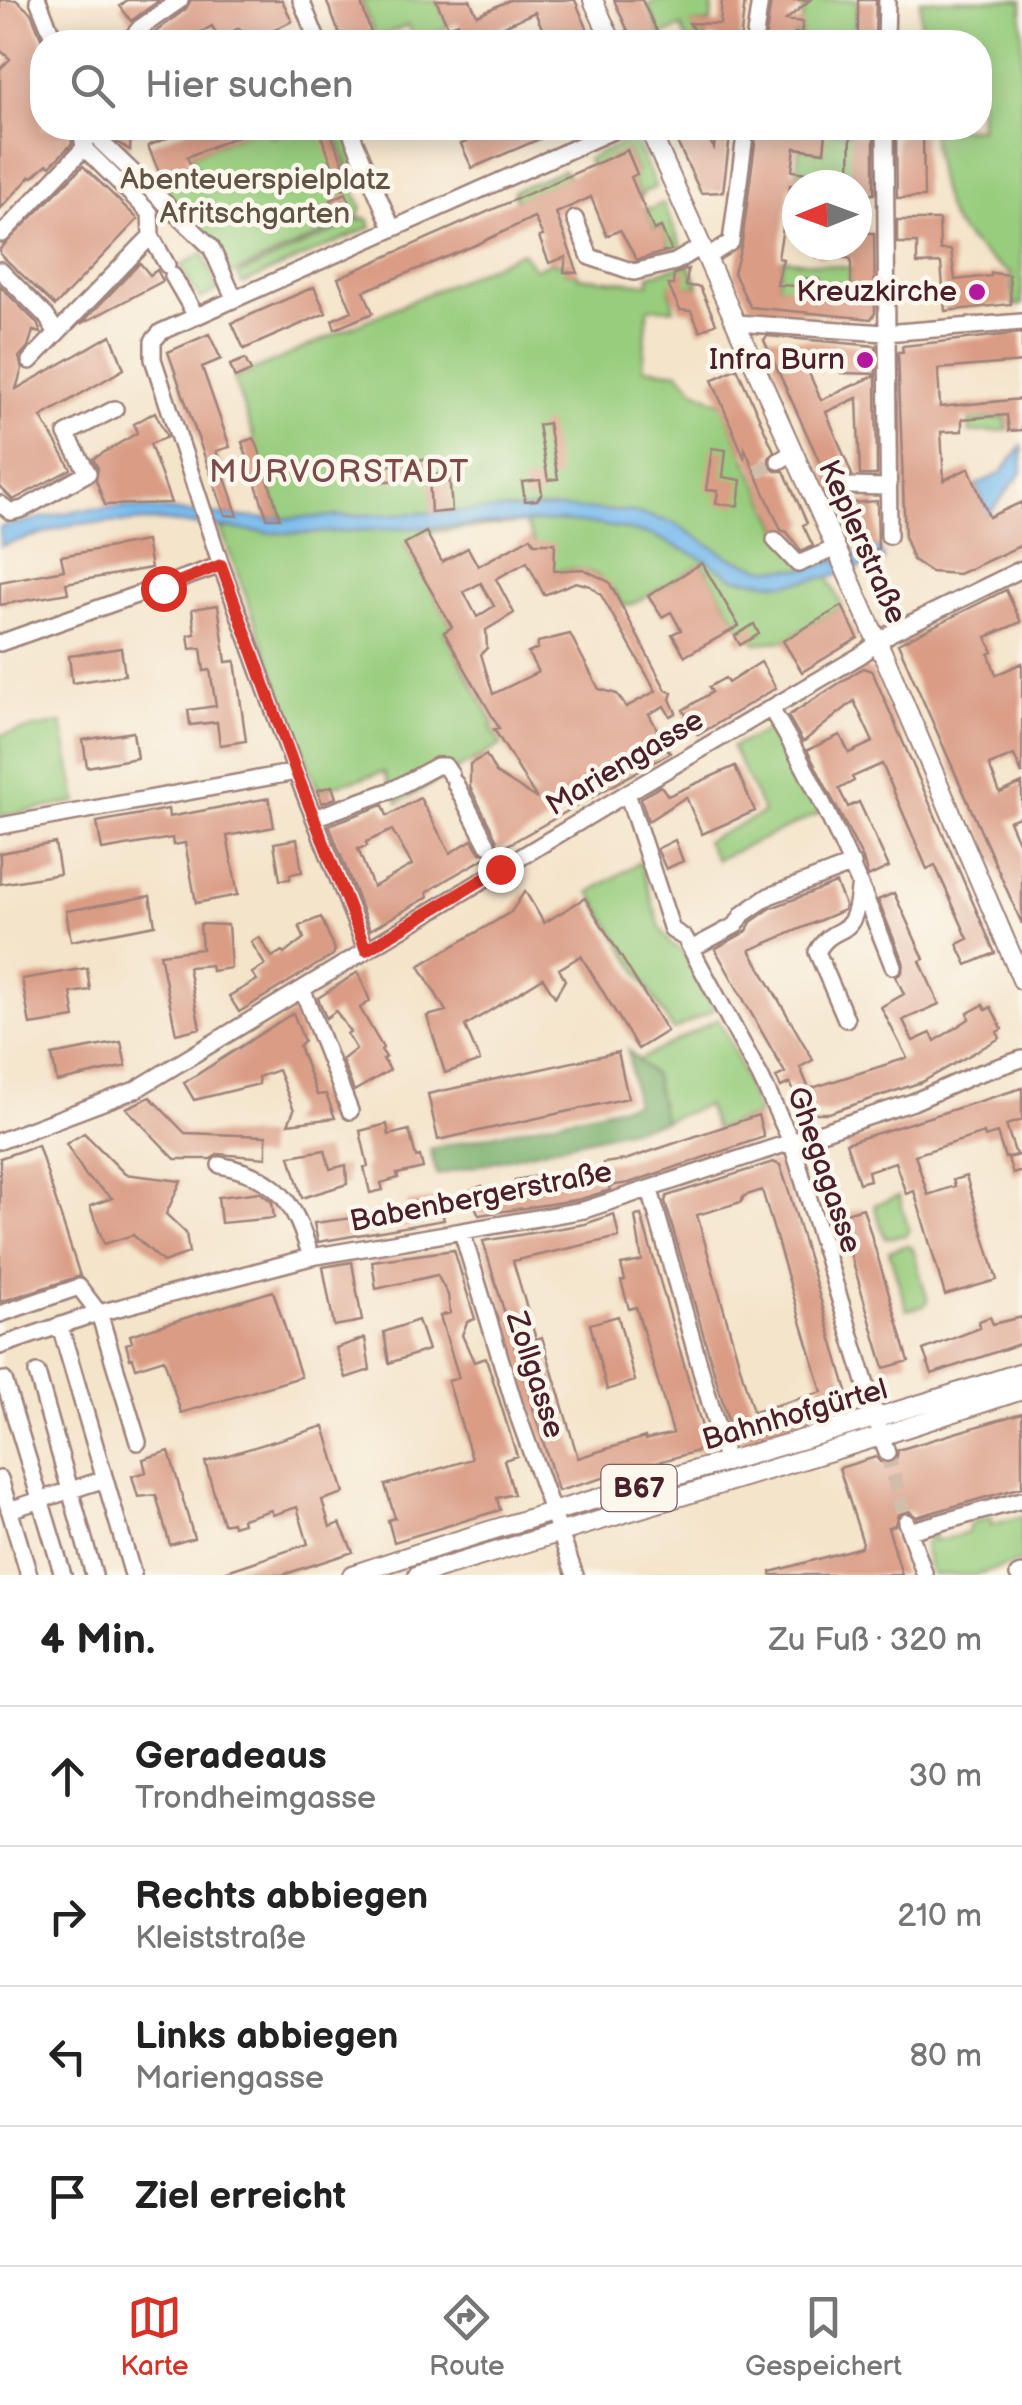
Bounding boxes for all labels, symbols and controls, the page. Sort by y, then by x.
search box [30,30,992,140]
icon: search [65,58,120,113]
text: Hier suchen [145,63,353,108]
park label: Abenteuerspielplatz Afritschgarten [120,162,390,232]
north arrow [782,170,872,260]
place label: Kreuzkirche [796,274,957,310]
marker: Kreuzkirche [966,281,988,303]
place label: Infra Burn [709,342,845,378]
marker: Infra Burn [854,349,876,371]
district label: MURVORSTADT [209,453,471,492]
street label: Keplerstraße [810,455,914,629]
route start [141,566,187,612]
street label: Mariengasse [540,702,710,824]
route end [478,847,524,893]
street label: Ghegagasse [779,1082,869,1258]
street label: Babenbergerstraße [347,1154,615,1240]
street label: Zollgasse [497,1306,572,1443]
street label: Bahnhofgürtel [698,1371,892,1459]
road number: B67 [602,1465,676,1511]
text: 4 Min. [40,1615,155,1666]
text: Zu Fuß · 320 m [769,1621,982,1660]
text: Geradeaus [135,1734,327,1779]
icon: ahead [40,1749,95,1804]
text: 30 m [908,1757,982,1796]
text: Trondheimgasse [135,1779,376,1818]
text: Rechts abbiegen [135,1874,428,1919]
icon: right [40,1889,95,1944]
text: 210 m [897,1897,982,1936]
text: Kleiststraße [135,1919,306,1958]
text: Links abbiegen [135,2014,399,2059]
icon: left [40,2029,95,2084]
text: 80 m [909,2037,982,2076]
text: Mariengasse [135,2059,324,2098]
icon: arrive [40,2169,95,2224]
text: Ziel erreicht [135,2174,346,2219]
tab: Karte [120,2290,189,2383]
tab: Route [429,2290,505,2383]
tab: Gespeichert [745,2290,902,2383]

